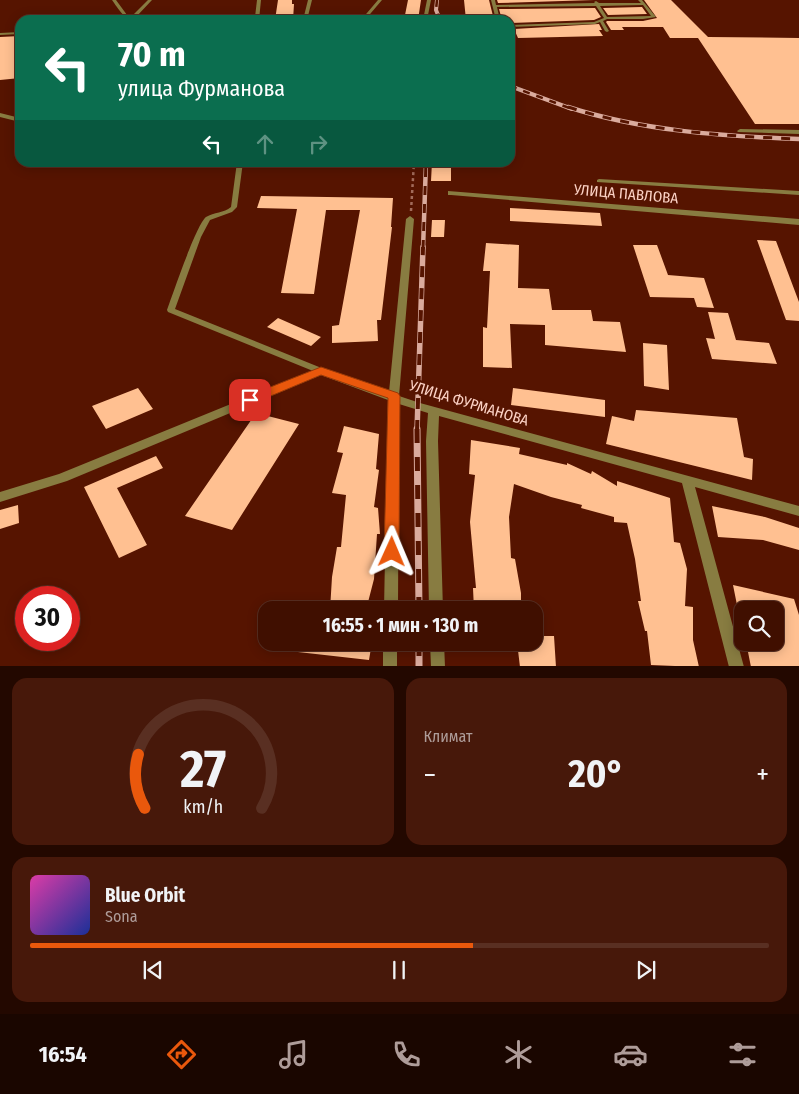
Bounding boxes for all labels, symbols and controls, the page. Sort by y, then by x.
text: 70 m [118,33,186,75]
icon: left [35,35,100,100]
text: улица Фурманова [118,75,285,102]
icon: left [198,130,226,158]
icon: ahead [251,130,279,158]
icon: right [304,130,332,158]
street label: УЛИЦА ПАВЛОВА [572,180,679,208]
street label: УЛИЦА ФУРМАНОВА [406,376,531,430]
pin [229,379,271,421]
icon: arrive [236,386,264,414]
position arrow [365,525,417,577]
speed limit sign: 30 [15,586,80,651]
map controls [734,601,784,651]
button: search [734,601,784,651]
text: 16:55 · 1 мин · 130 m [323,614,478,637]
text: Климат [424,727,473,746]
text: 27 [179,738,226,801]
text: 20° [568,751,624,797]
text: − [424,758,436,791]
text: + [756,758,769,791]
text: km/h [183,796,223,818]
text: Blue Orbit [105,884,185,907]
text: Sona [105,907,138,926]
icon: previous [139,956,167,984]
icon: pause [385,956,413,984]
icon: next [632,956,660,984]
icon: directions [164,1037,199,1072]
icon: music [276,1037,311,1072]
icon: phone [389,1037,424,1072]
icon: climate [501,1037,536,1072]
icon: car [613,1037,648,1072]
icon: filters [725,1037,760,1072]
text: 16:54 [39,1041,87,1068]

